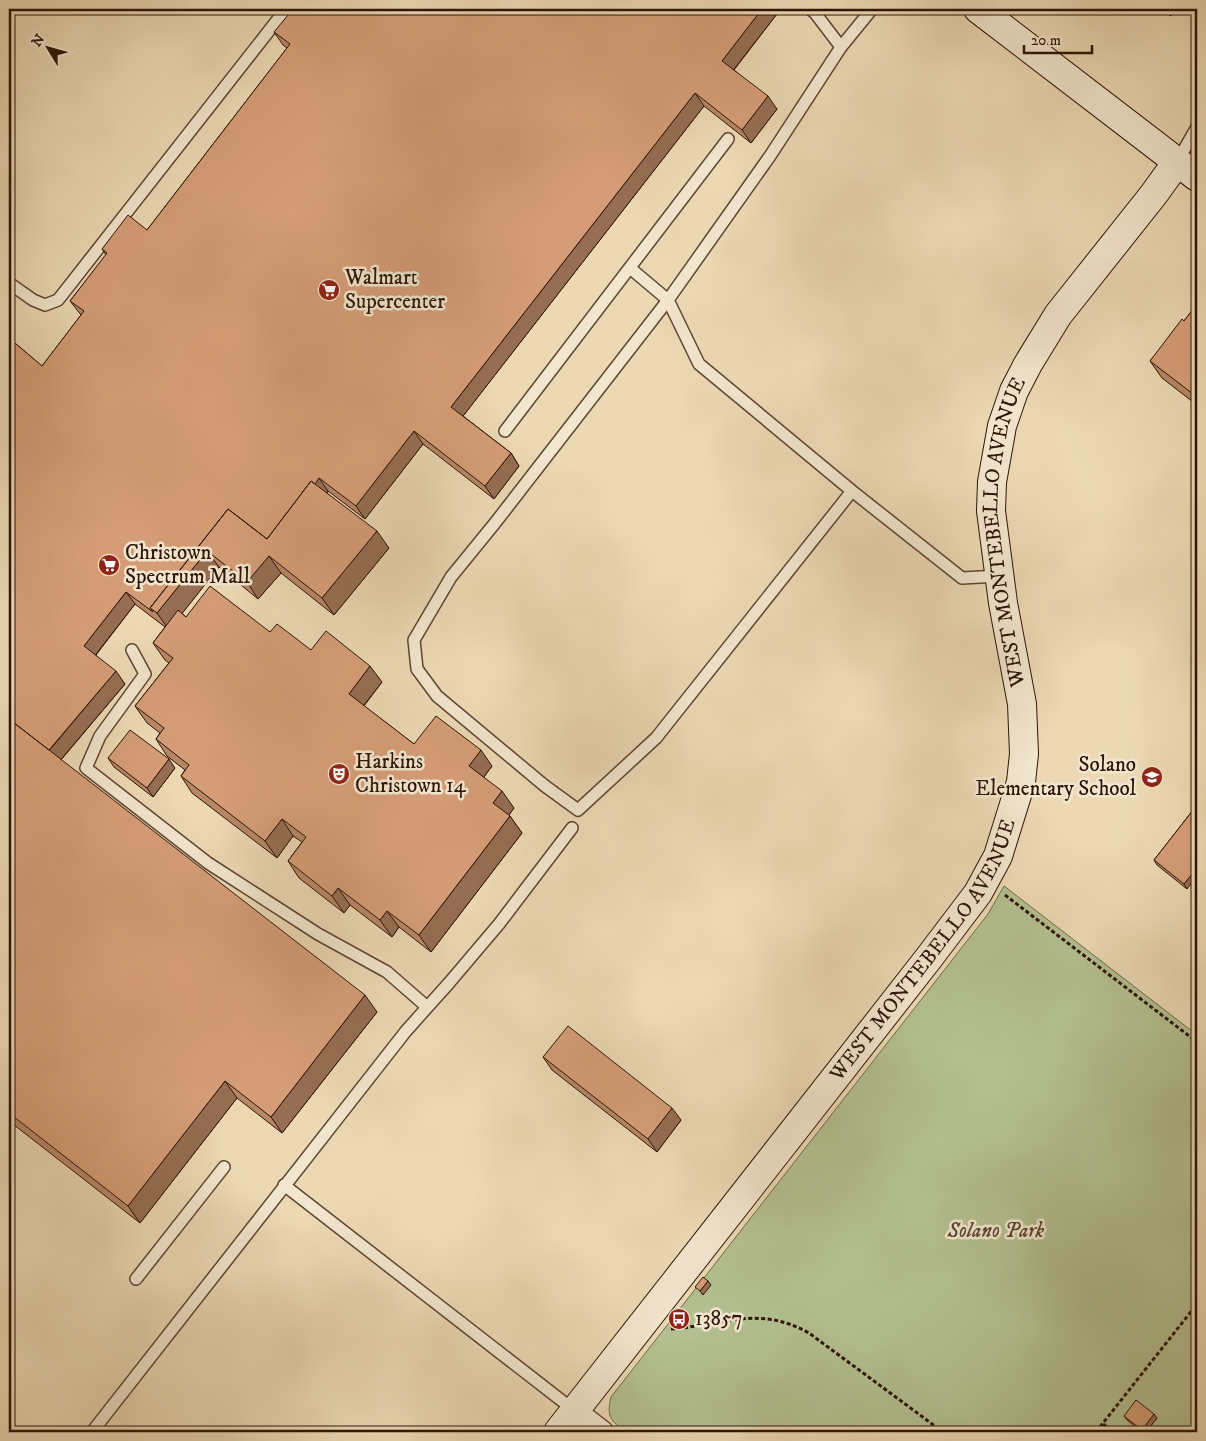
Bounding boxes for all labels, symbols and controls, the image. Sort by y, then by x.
north arrow [22,22,72,72]
scale bar [1024,22,1091,54]
text: N [28,30,49,51]
text: 20 m [1031,31,1061,50]
place label: Walmart Supercenter [344,265,445,315]
supermarket icon: Walmart Supercenter [317,278,341,302]
text: WEST MONTEBELLO AVENUE [978,373,1032,690]
street label: WEST MONTEBELLO AVENUE [1008,376,1038,690]
place label: Christown Spectrum Mall [125,540,251,590]
supermarket icon: Christown Spectrum Mall [97,553,121,577]
place label: Harkins Christown 14 [355,749,467,799]
place label: Solano Elementary School [975,752,1137,802]
theatre icon: Harkins Christown 14 [327,762,351,786]
school or university icon: Solano Elementary School [1140,765,1164,789]
street label: WEST MONTEBELLO AVENUE [824,816,1022,1087]
park label: Solano Park [947,1218,1045,1244]
place label: 13857 [695,1306,743,1332]
bus stop icon: 13857 [667,1307,691,1331]

